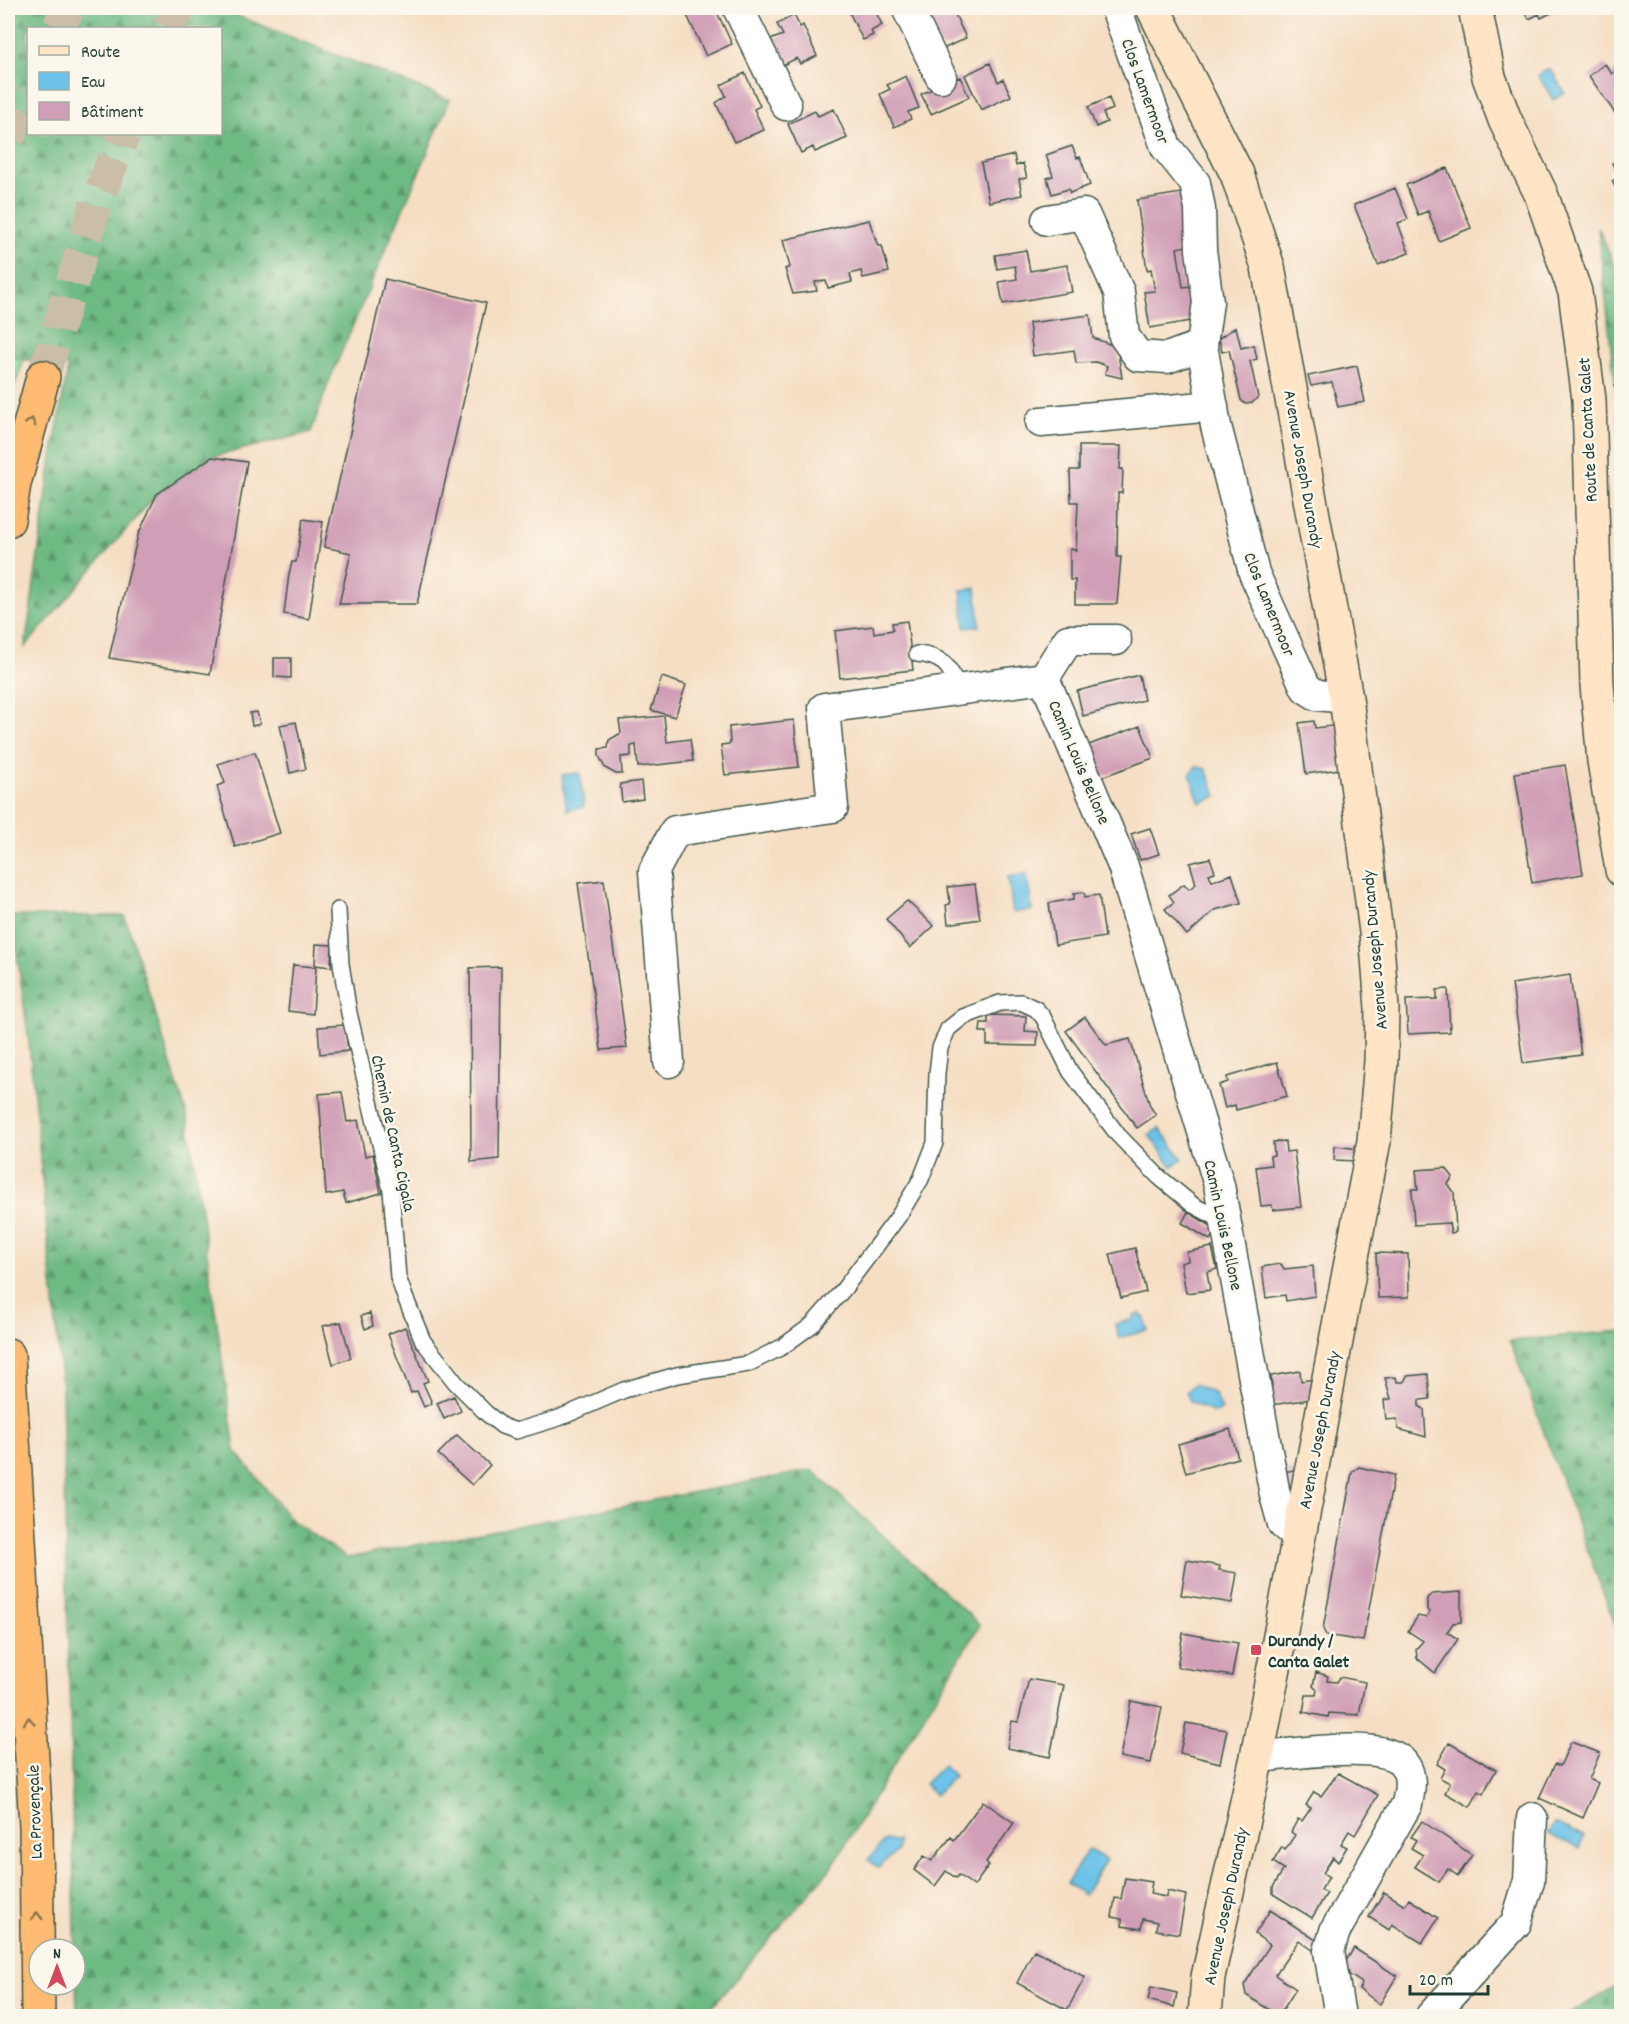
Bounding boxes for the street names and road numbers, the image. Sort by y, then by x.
street label: Clos Lamermoor [1113,36,1174,148]
street label: Route de Canta Galet [1573,356,1606,503]
street label: Avenue Joseph Durandy [1275,388,1328,551]
street label: Clos Lamermoor [1235,549,1300,661]
street label: Camin Louis Bellone [1040,697,1115,829]
street label: Avenue Joseph Durandy [1357,868,1396,1031]
street label: Chemin de Canta Cigala [363,1053,421,1215]
street label: Camin Louis Bellone [1196,1158,1248,1293]
street label: Avenue Joseph Durandy [1294,1349,1349,1512]
street label: La Provençale [22,1764,51,1860]
street label: Avenue Joseph Durandy [1199,1825,1256,1988]

